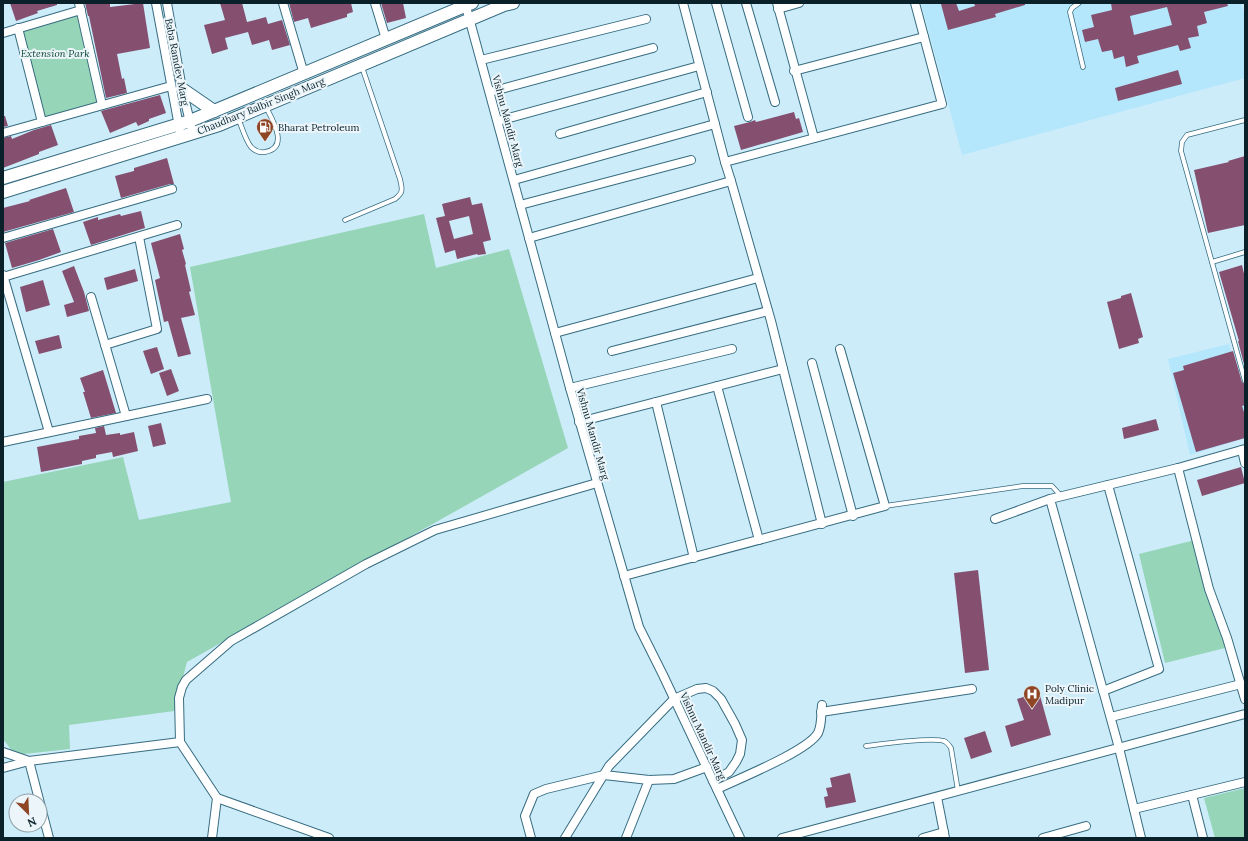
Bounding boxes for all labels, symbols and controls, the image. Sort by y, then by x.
street label: Baba Ramdev Marg [162,17,192,107]
park label: Extension Park [21,47,89,60]
street label: Vishnu Mandir Marg [489,73,527,169]
street label: Chaudhary Balbir Singh Marg [195,74,327,138]
fuel station icon: Bharat Petroleum [255,117,275,142]
place label: Bharat Petroleum [278,121,360,134]
street label: Vishnu Mandir Marg [573,386,612,482]
place label: Poly Clinic Madipur [1045,682,1094,707]
hospital icon: Poly Clinic Madipur [1022,684,1042,709]
street label: Vishnu Mandir Marg [677,689,729,782]
north arrow [8,793,48,833]
text: N [25,814,39,830]

